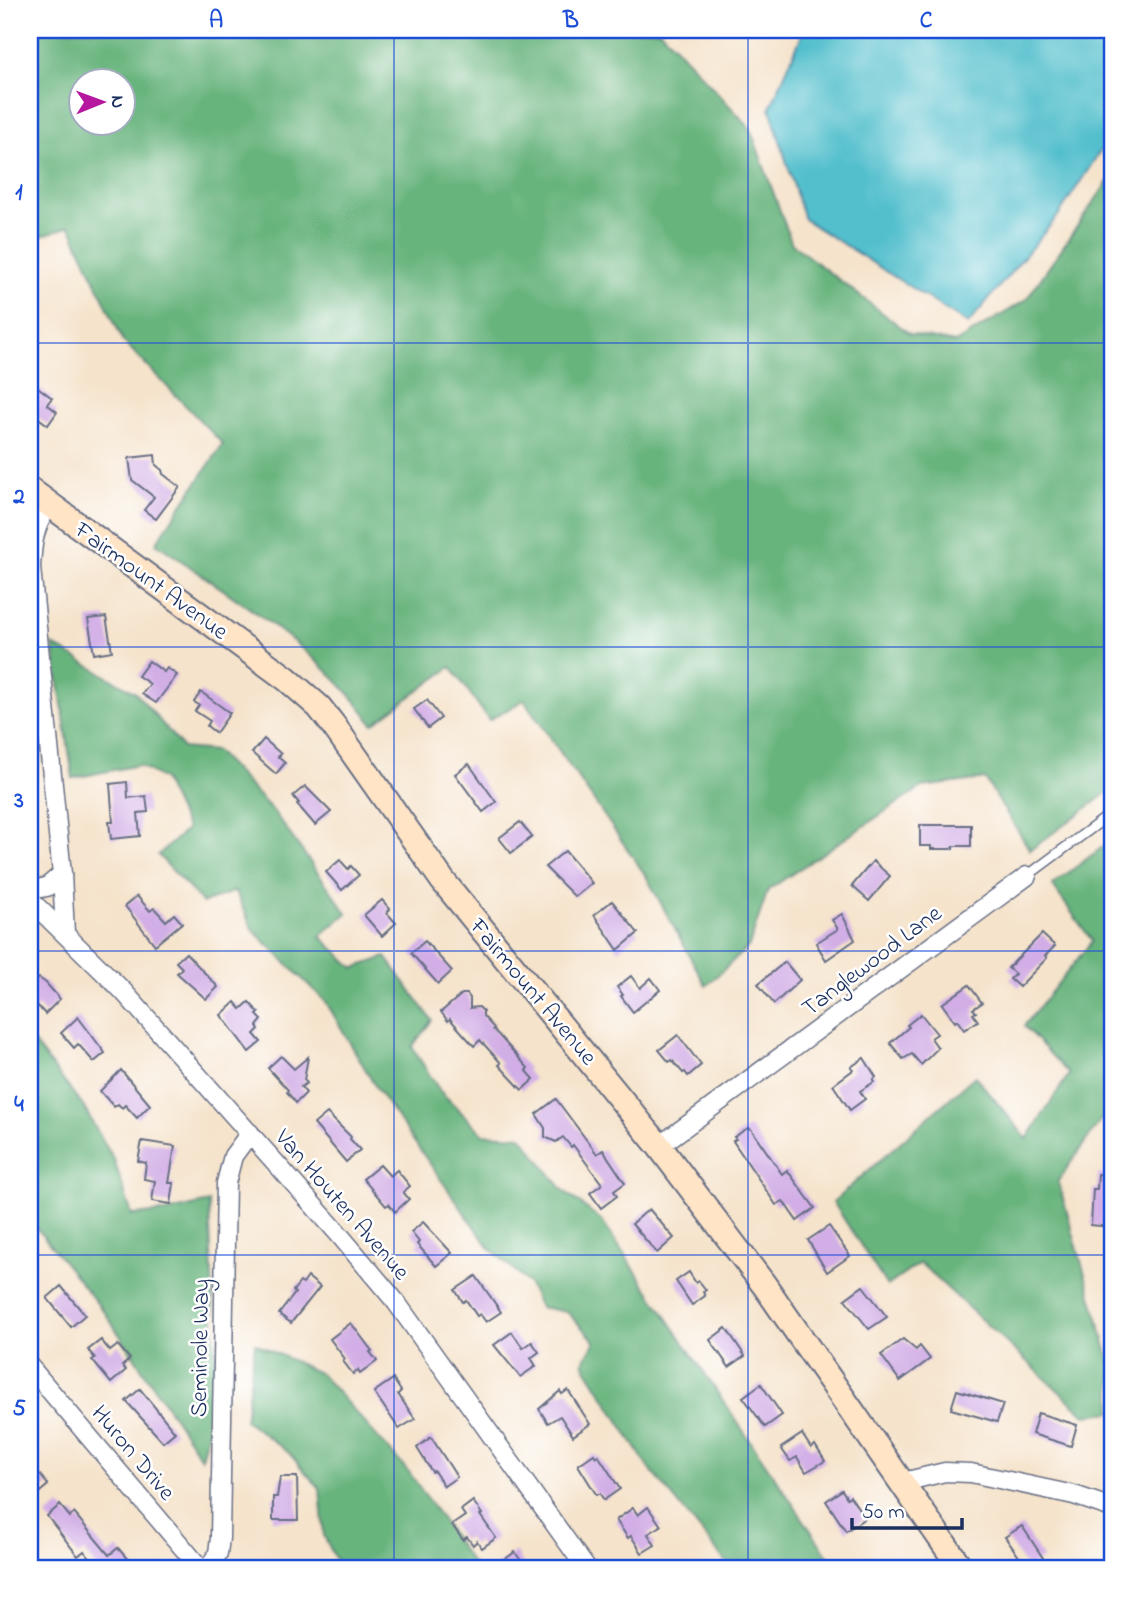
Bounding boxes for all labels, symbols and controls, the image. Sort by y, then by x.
text: A [209,5,223,38]
text: B [562,5,579,38]
text: C [920,5,933,38]
north arrow [66,66,136,136]
text: N [103,95,130,109]
text: 1 [15,177,23,210]
text: 2 [12,481,25,514]
street label: Fairmount Avenue [66,514,235,650]
text: 3 [13,785,24,818]
street label: Tanglewood Lane [795,897,950,1026]
street label: Fairmount Avenue [459,911,604,1074]
text: 4 [14,1089,24,1122]
street label: Van Houten Avenue [265,1121,417,1289]
street label: Seminole Way [183,1279,221,1418]
text: 5 [12,1393,26,1426]
street label: Huron Drive [82,1398,183,1509]
scale bar [852,1486,962,1530]
text: 50 m [862,1498,905,1528]

